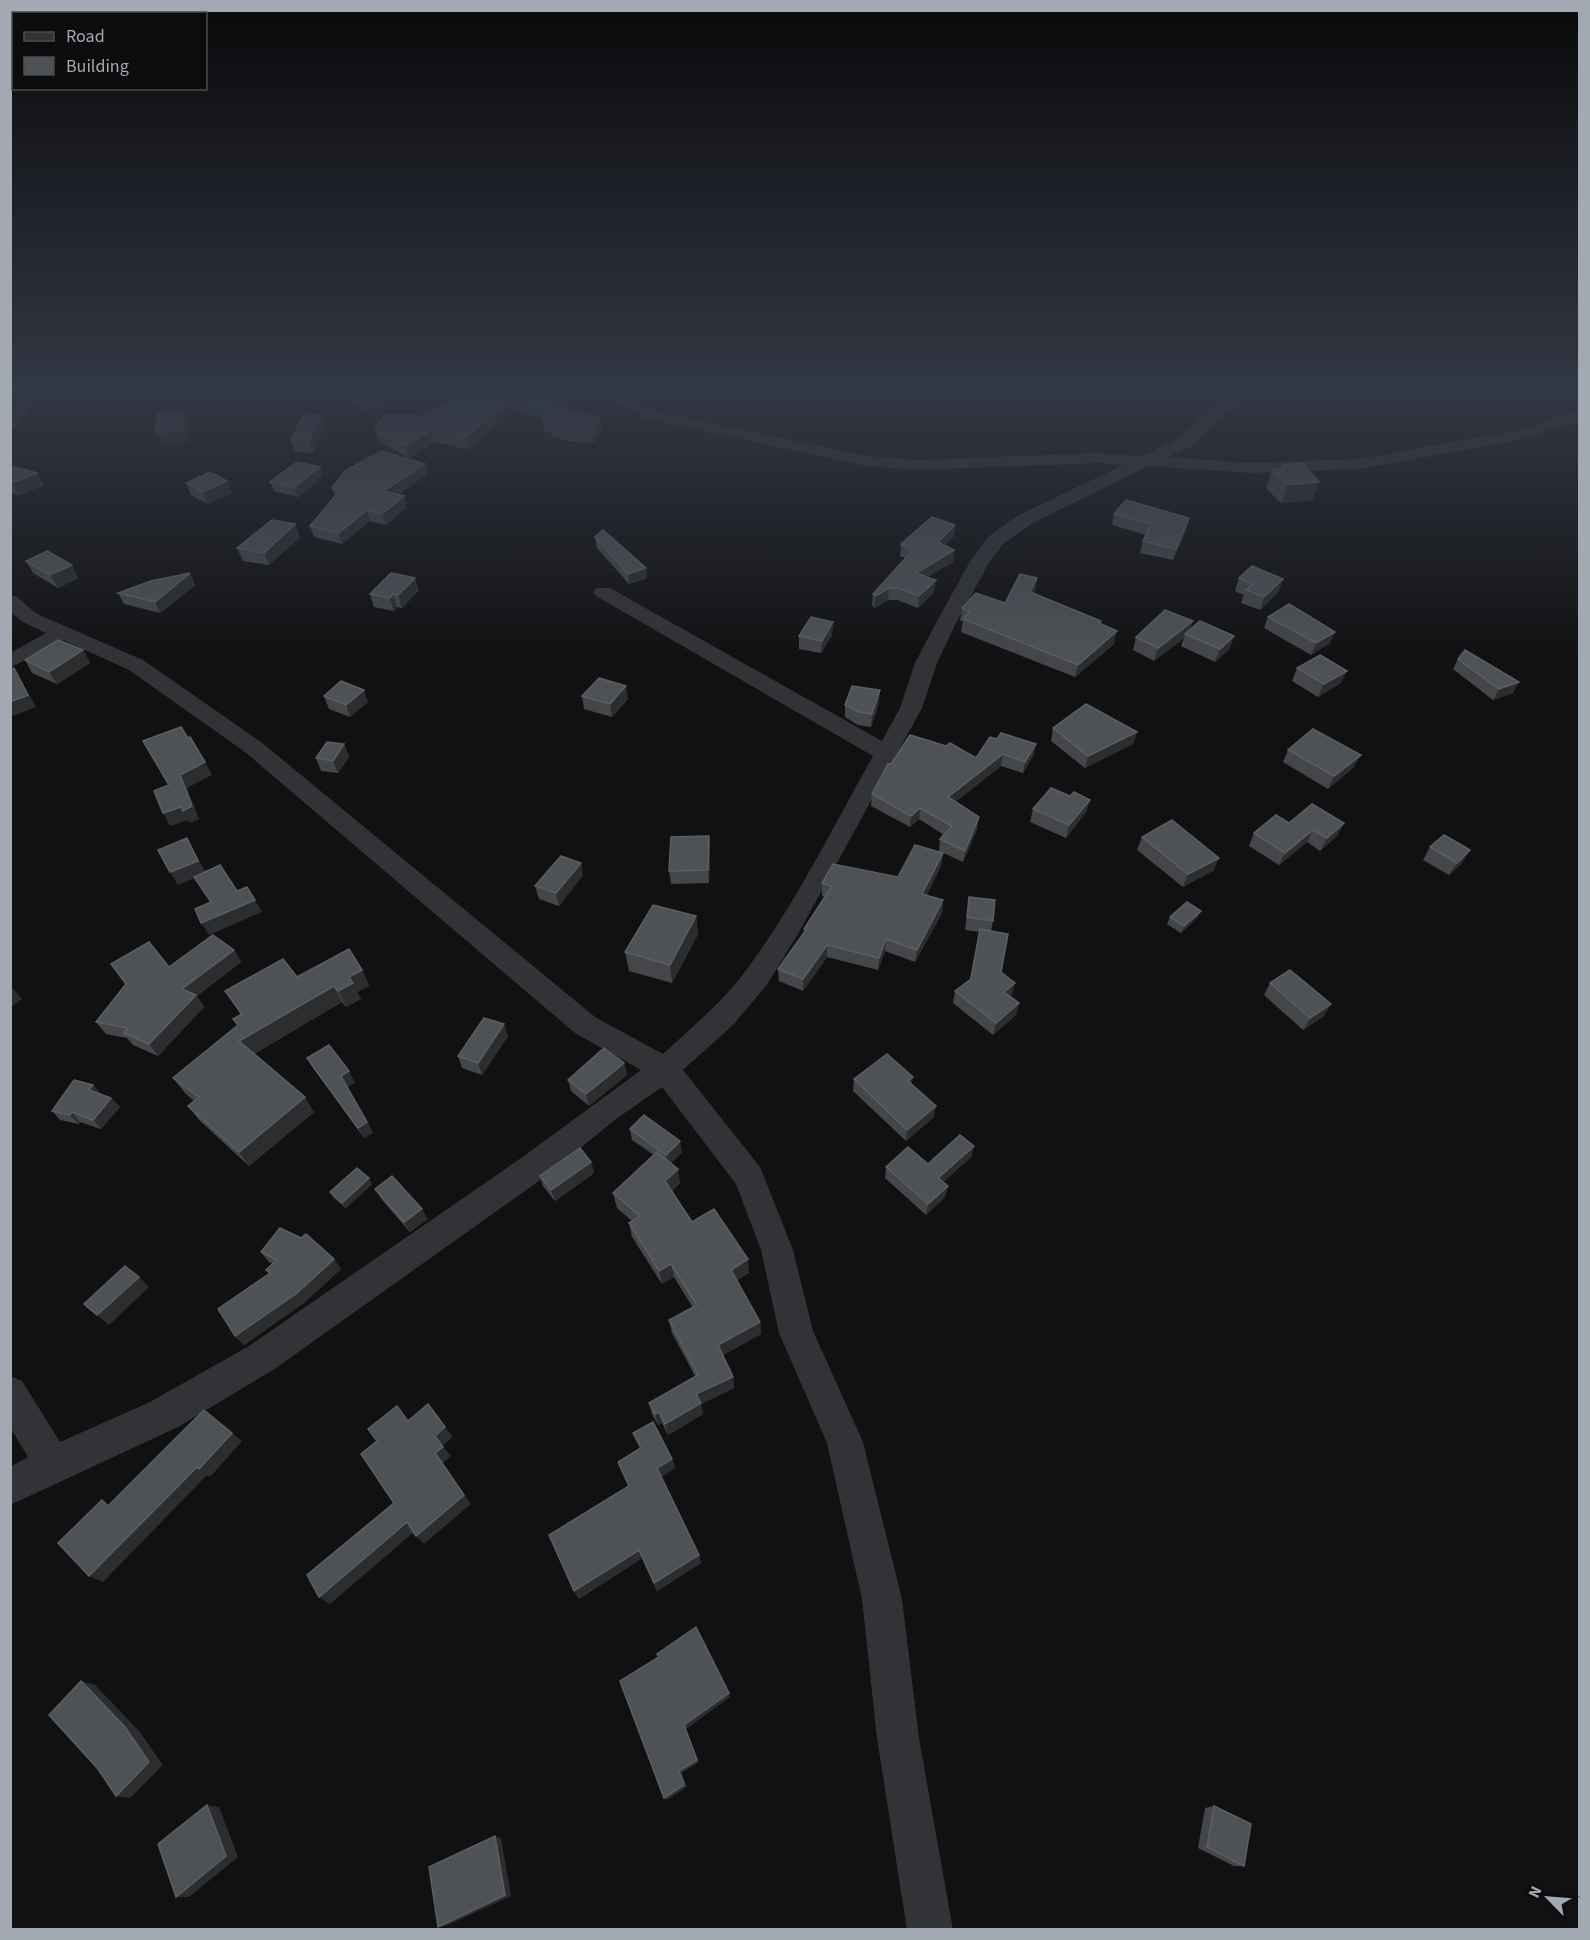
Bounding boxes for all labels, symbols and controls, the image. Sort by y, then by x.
legend [12,12,207,90]
text: Road [66,24,105,49]
text: Building [66,54,129,79]
north arrow [1518,1868,1578,1928]
text: N [1523,1883,1548,1902]

